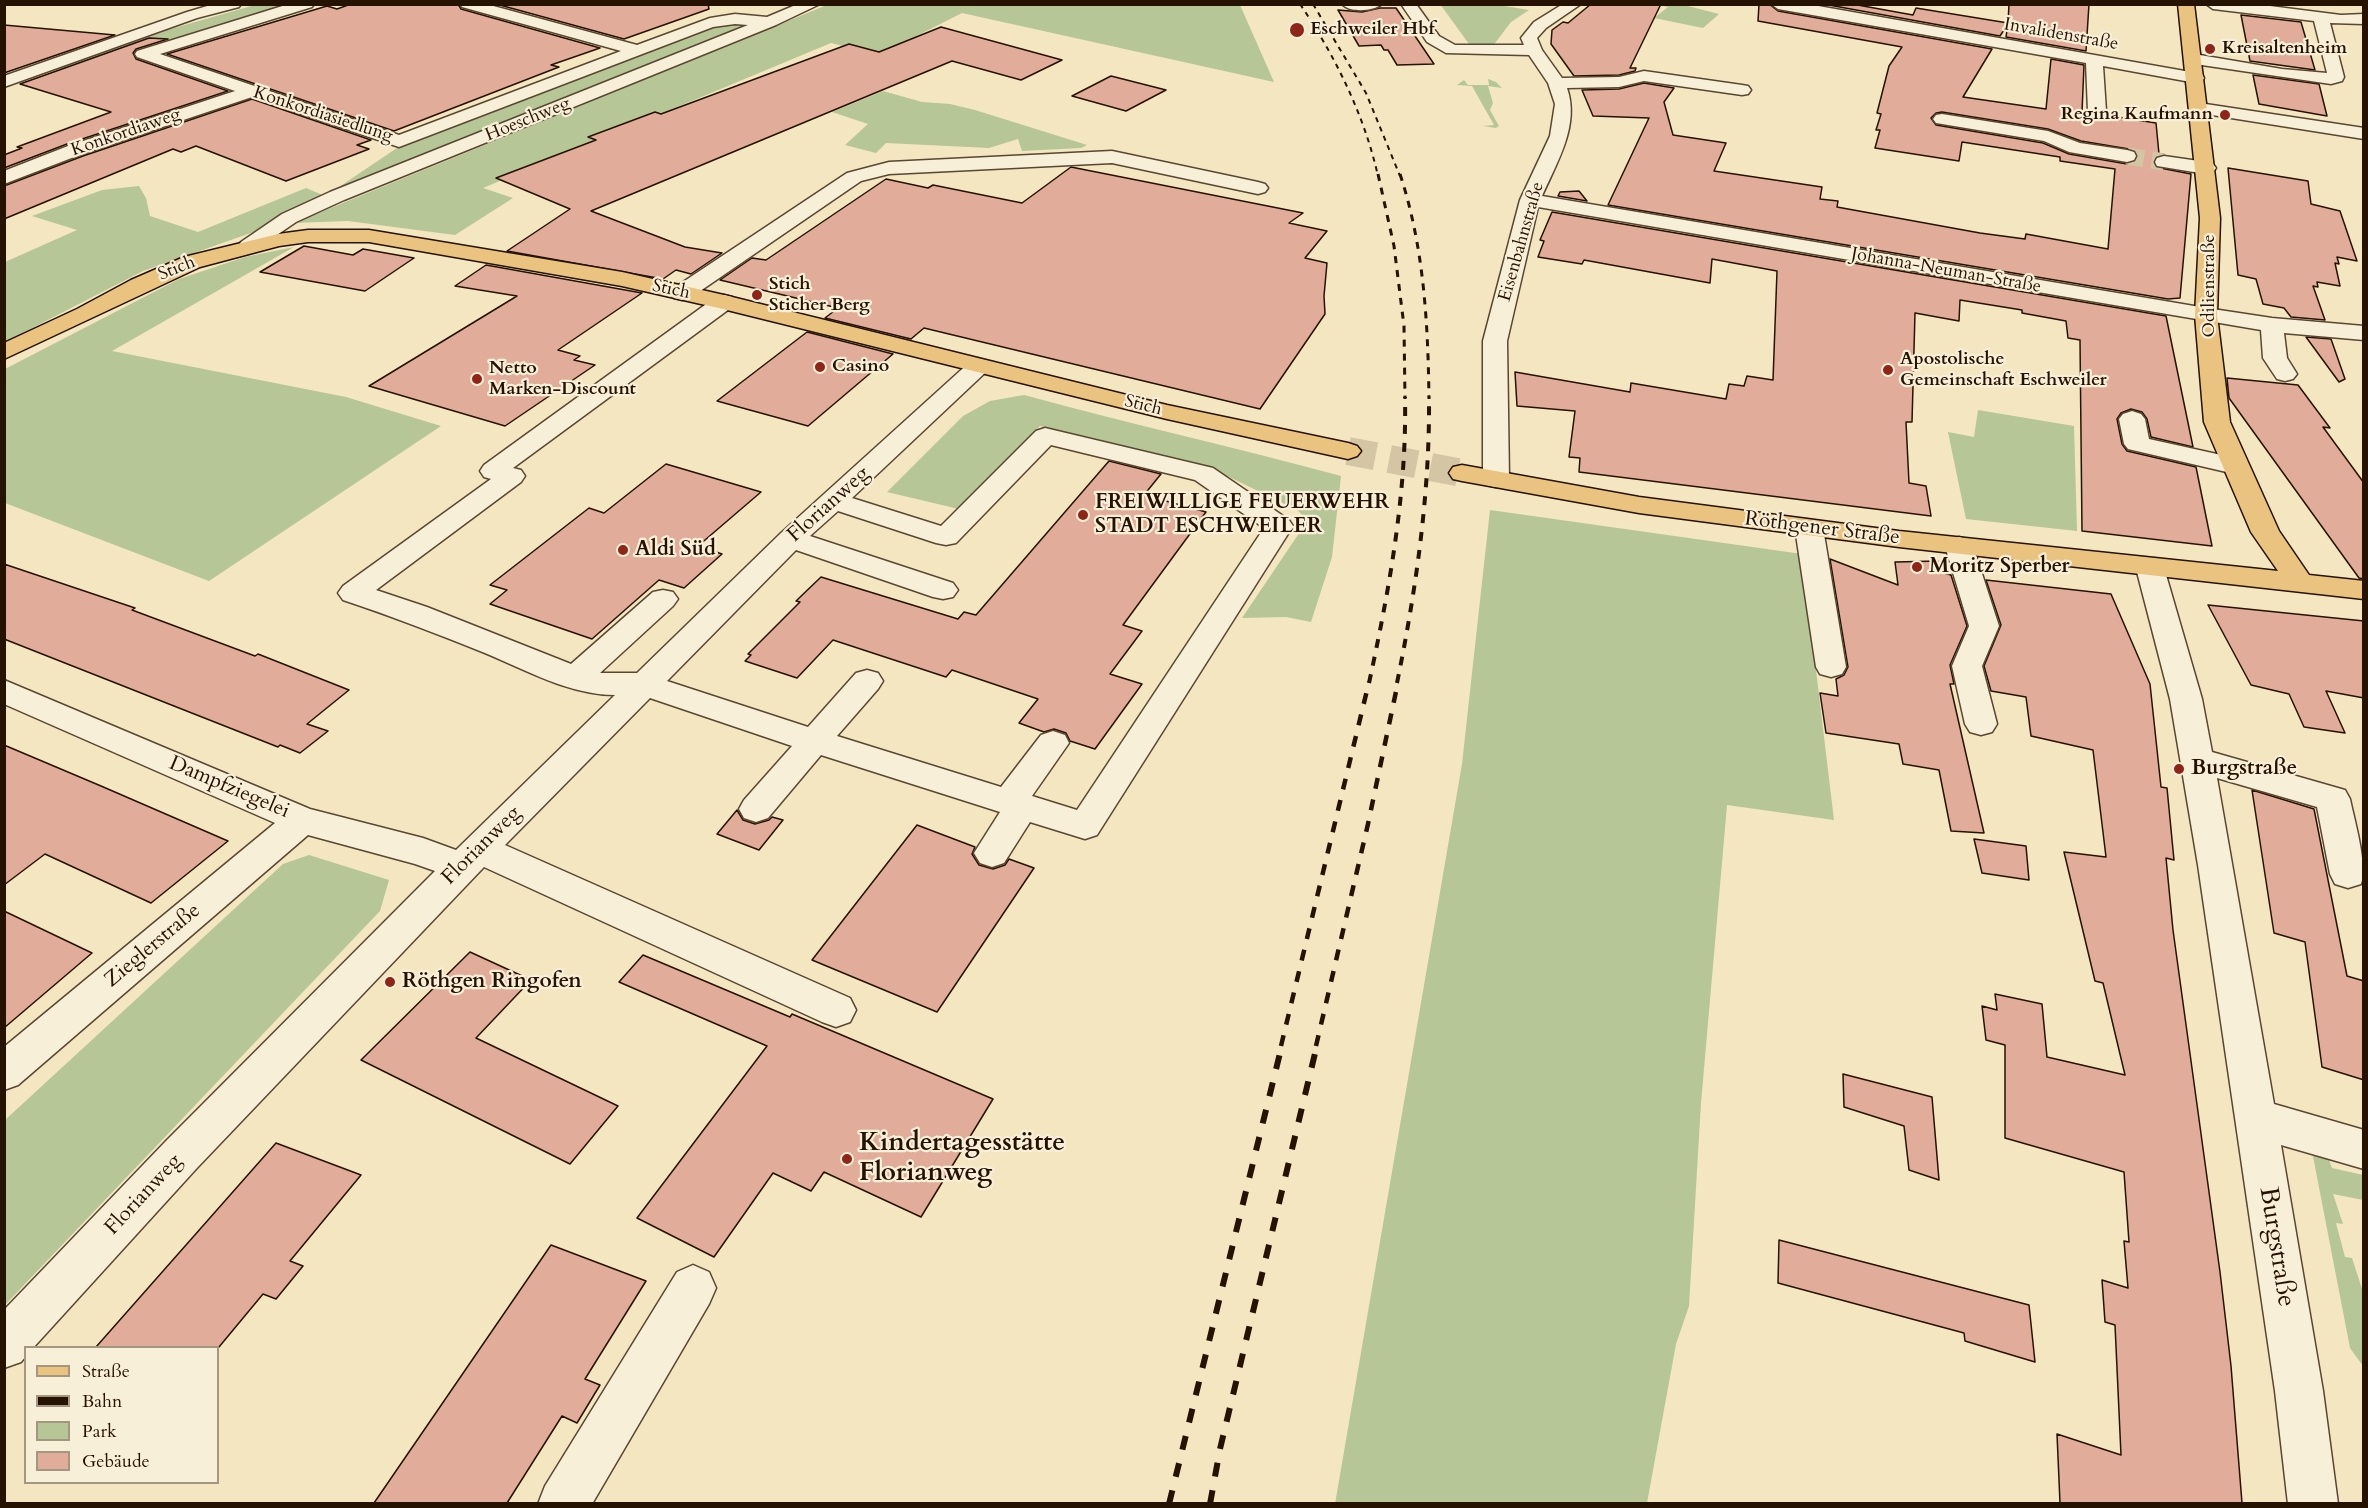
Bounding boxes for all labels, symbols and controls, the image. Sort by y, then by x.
street label: Invalidenstraße [2002,14,2120,56]
place label: Eschweiler Hbf [1310,19,1435,41]
marker: Eschweiler Hbf [1288,21,1306,39]
place label: Kreisaltenheim [2222,38,2347,60]
marker: Kreisaltenheim [2203,42,2217,56]
street label: Konkordiasiedlung [251,82,395,148]
street label: Hoeschweg [482,93,574,147]
street label: Konkordiaweg [68,104,184,162]
place label: Regina Kaufmann [2061,104,2213,126]
marker: Regina Kaufmann [2218,108,2232,122]
street label: Eisenbahnstraße [1495,180,1549,304]
street label: Odilienstraße [2199,234,2221,338]
street label: Johanna-Neuman-Straße [1849,244,2043,298]
street label: Stich [155,252,199,286]
place label: Stich Sticher Berg [769,274,870,316]
street label: Stich [650,276,692,304]
marker: Stich Sticher Berg [750,288,764,302]
place label: Apostolische Gemeinschaft Eschweiler [1900,349,2107,392]
place label: Casino [832,356,889,378]
place label: Netto Marken-Discount [489,358,636,400]
marker: Casino [813,360,827,374]
marker: Apostolische Gemeinschaft Eschweiler [1881,363,1895,377]
marker: Netto Marken-Discount [470,372,484,386]
street label: Stich [1122,391,1164,421]
street label: Florianweg [783,462,875,548]
place label: FREIWILLIGE FEUERWEHR STADT ESCHWEILER [1095,490,1389,540]
street label: Röthgener Straße [1743,507,1901,551]
marker: FREIWILLIGE FEUERWEHR STADT ESCHWEILER [1076,508,1090,522]
place label: Aldi Süd [635,537,716,563]
marker: Aldi Süd [616,543,630,557]
place label: Moritz Sperber [1929,554,2070,580]
marker: Moritz Sperber [1910,560,1924,574]
street label: Dampfziegelei [165,751,293,825]
place label: Burgstraße [2191,756,2297,782]
marker: Burgstraße [2172,762,2186,776]
street label: Florianweg [437,801,527,891]
street label: Zieglerstraße [100,899,206,993]
place label: Röthgen Ringofen [402,969,582,995]
marker: Röthgen Ringofen [383,975,397,989]
place label: Kindertagesstätte Florianweg [859,1128,1065,1190]
street label: Florianweg [100,1149,188,1241]
marker: Kindertagesstätte Florianweg [840,1152,854,1166]
street label: Burgstraße [2251,1185,2301,1309]
legend [24,1346,219,1484]
text: Straße [82,1359,130,1384]
text: Bahn [82,1389,122,1414]
text: Park [82,1419,117,1444]
text: Gebäude [82,1449,150,1474]

